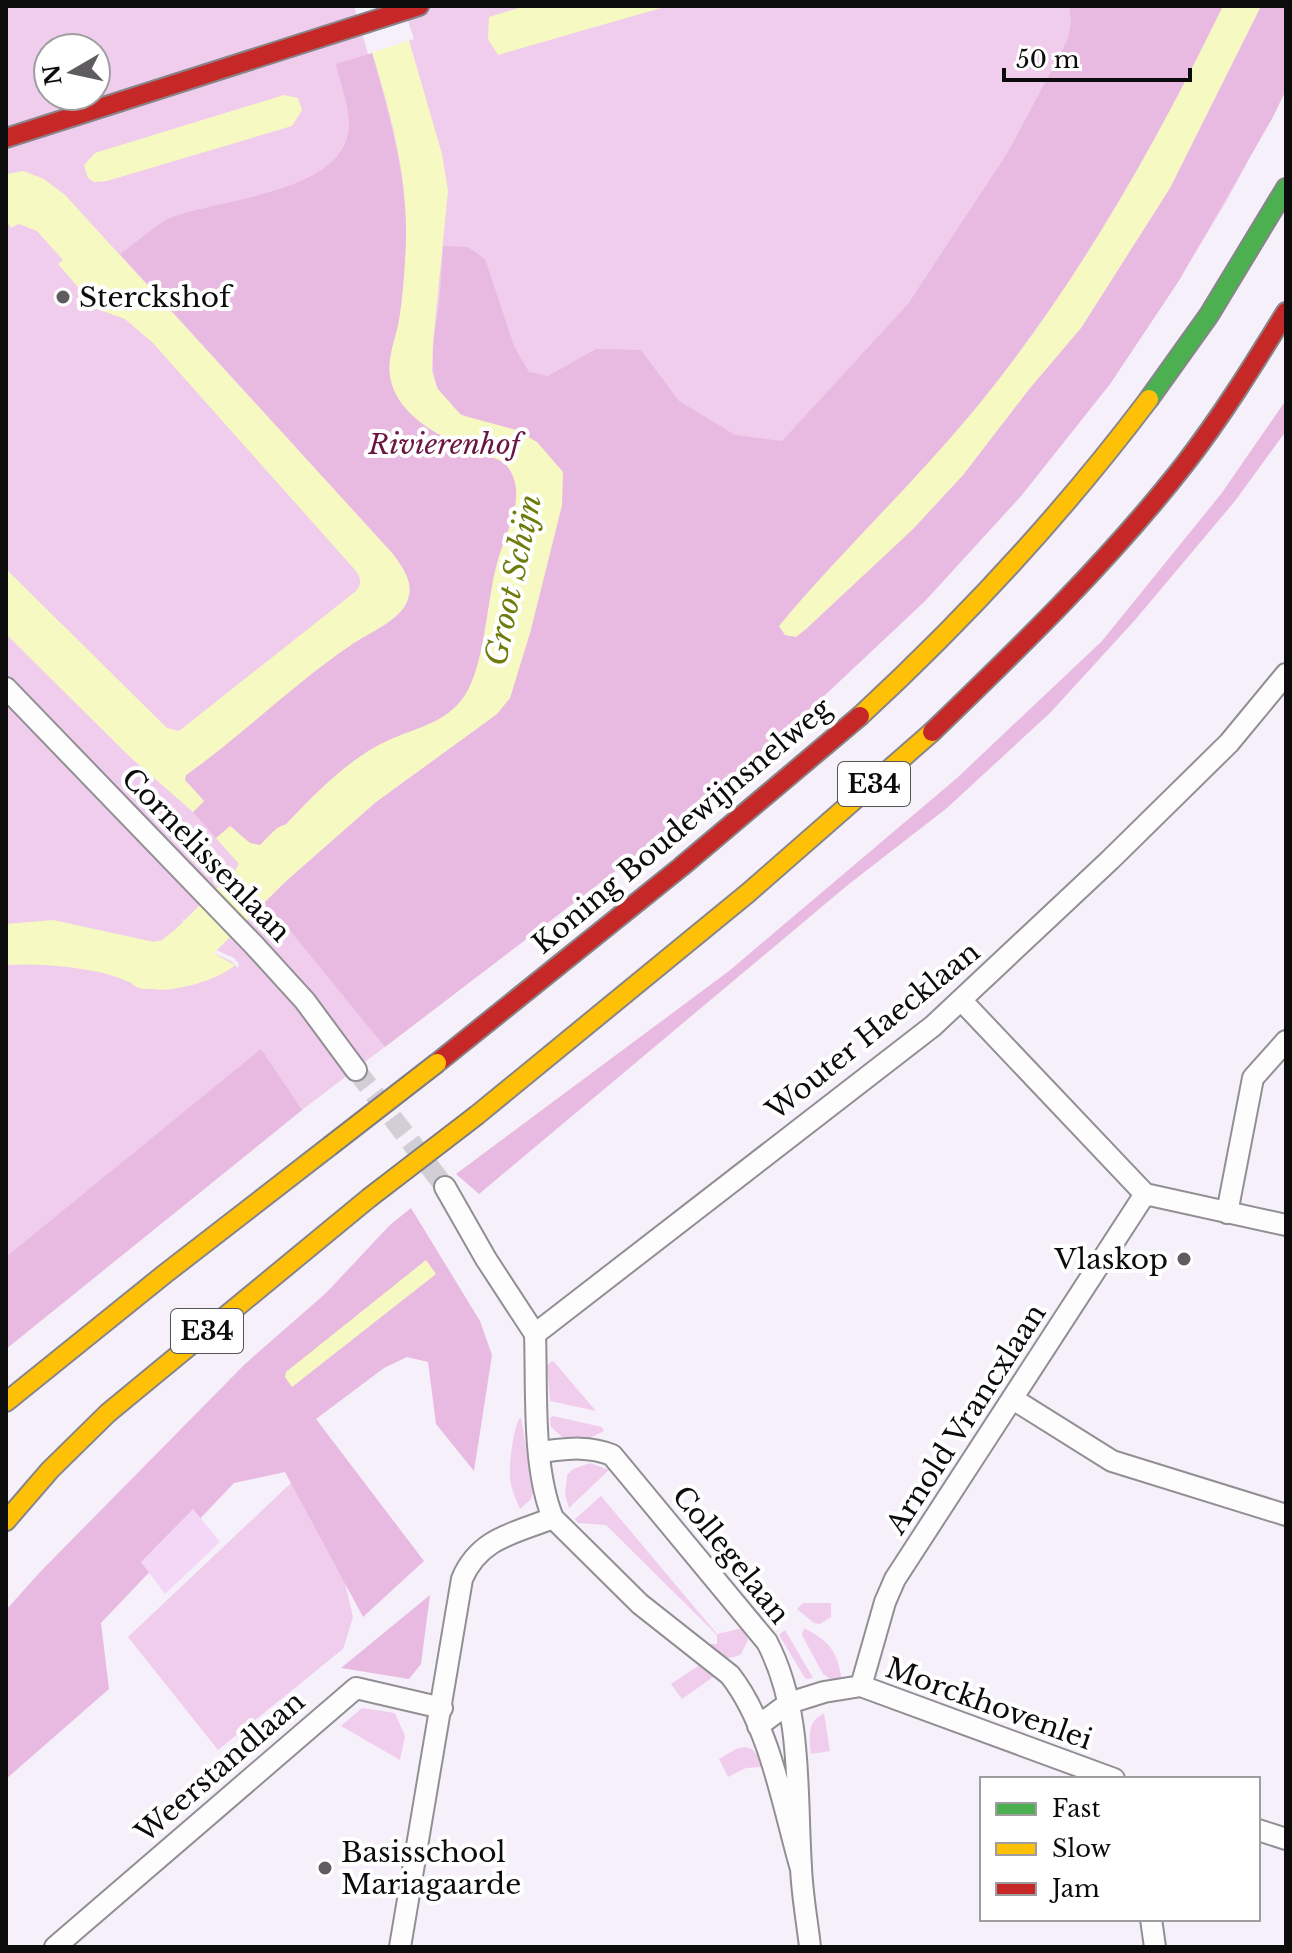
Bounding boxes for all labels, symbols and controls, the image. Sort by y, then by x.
north arrow [32,32,112,112]
scale bar [1004,32,1190,82]
text: 50 m [1016,45,1080,74]
text: N [38,62,68,87]
place label: Sterckshof [79,280,234,315]
marker: Sterckshof [54,288,72,306]
park label: Rivierenhof [367,427,526,462]
water label: Groot Schijn [477,491,549,669]
street label: Koning Boudewijnsnelweg [525,690,840,961]
street label: Cornelissenlaan [114,761,298,949]
road number: E34 [838,762,910,806]
street label: Wouter Haecklaan [759,934,987,1128]
place label: Vlaskop [1054,1242,1168,1277]
marker: Vlaskop [1175,1250,1193,1268]
street label: Arnold Vrancxlaan [878,1297,1053,1541]
road number: E34 [171,1309,243,1353]
street label: Collegelaan [665,1479,797,1631]
street label: Morckhovenlei [881,1650,1097,1758]
street label: Weerstandlaan [128,1684,312,1851]
legend [980,1777,1260,1921]
text: Fast [1052,1794,1100,1823]
text: Slow [1052,1834,1111,1863]
place label: Basisschool Mariagaarde [341,1835,521,1902]
marker: Basisschool Mariagaarde [316,1859,334,1877]
text: Jam [1049,1874,1100,1903]

